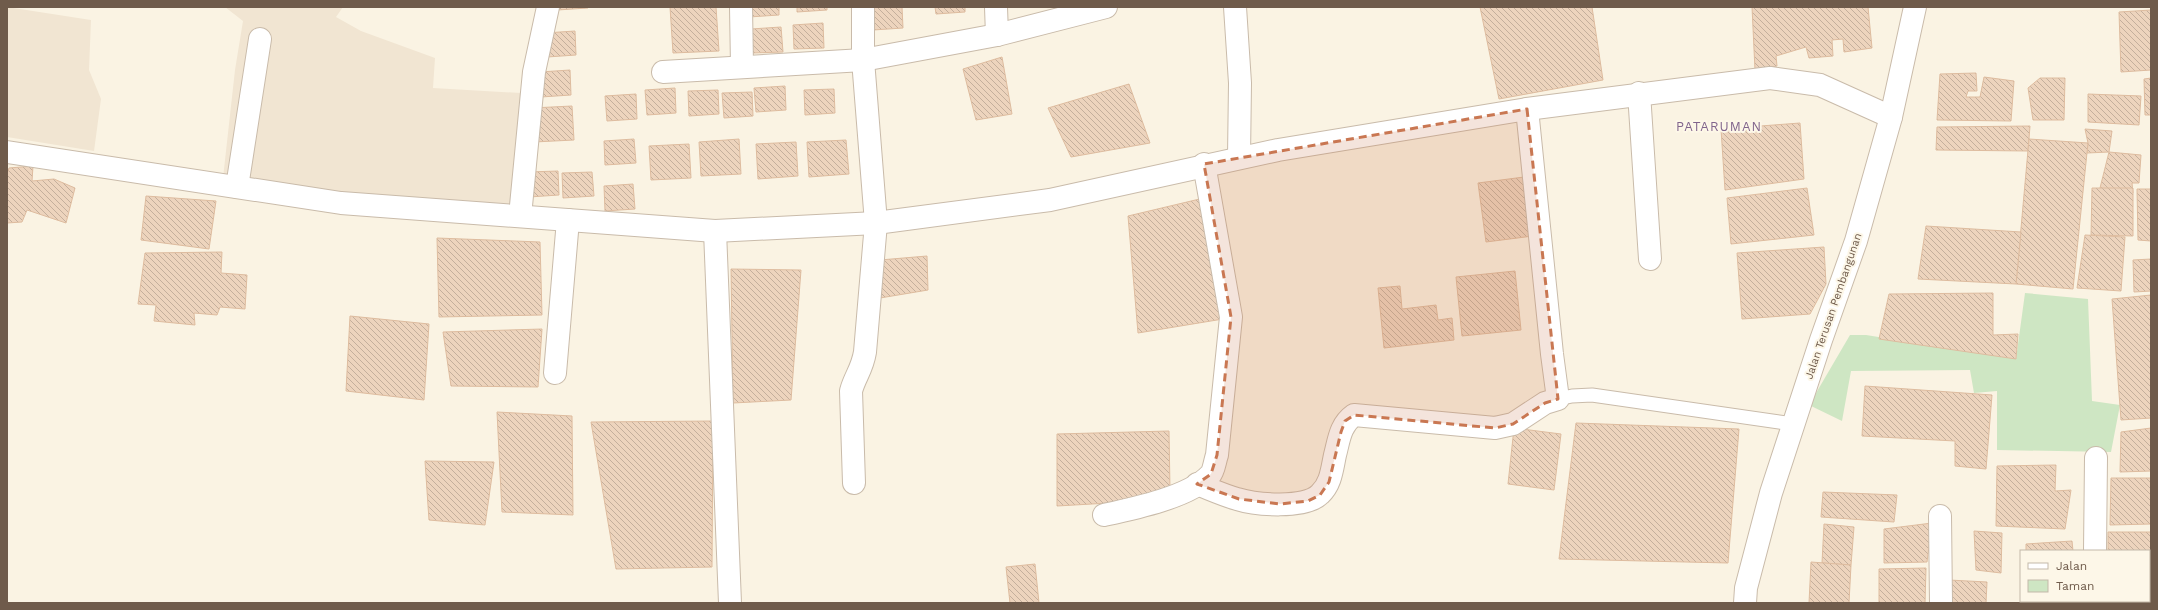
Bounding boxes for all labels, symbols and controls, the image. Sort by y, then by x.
district label: PATARUMAN [1676,119,1762,134]
street label: Jalan Terusan Pembangunan [1802,231,1865,381]
legend [2020,550,2150,602]
text: Jalan [2056,559,2087,573]
text: Taman [2056,579,2094,593]

